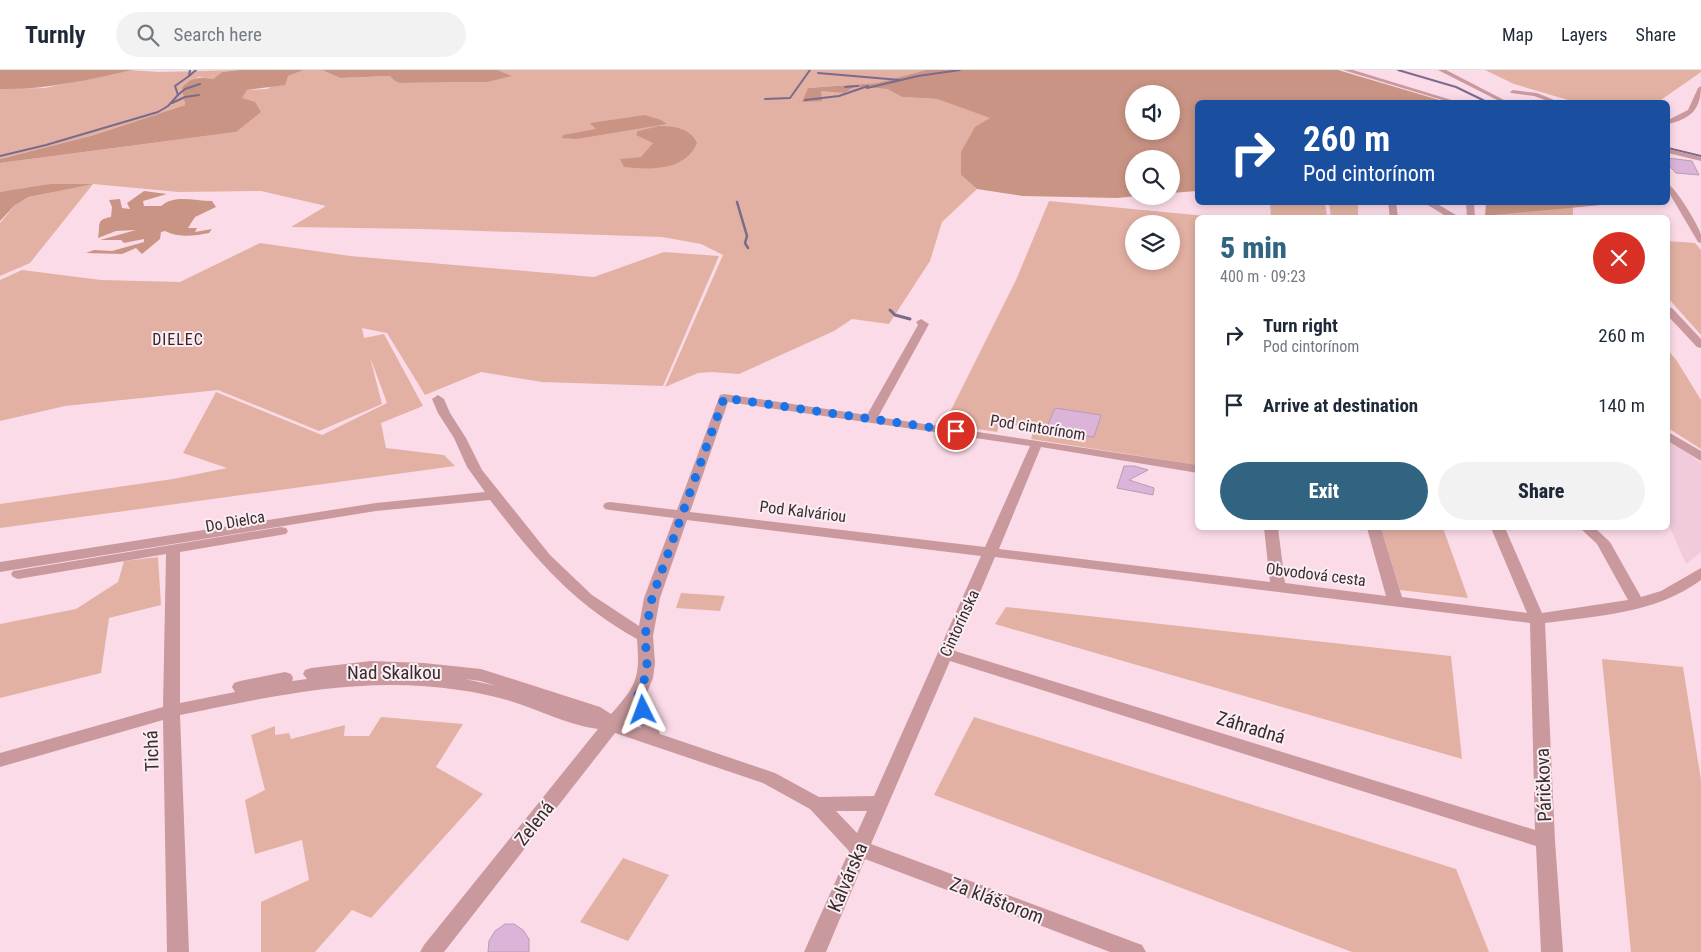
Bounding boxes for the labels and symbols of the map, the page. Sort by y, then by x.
district label: DIELEC [152,330,204,349]
pin [935,410,977,452]
street label: Pod cintorínom [989,411,1087,444]
street label: Pod Kalváriou [759,497,847,526]
street label: Do Dielca [204,507,266,536]
street label: Obvodová cesta [1265,559,1367,590]
street label: Cintorínska [936,587,983,660]
street label: Nad Skalkou [347,661,441,684]
position arrow [616,683,668,735]
street label: Záhradná [1214,706,1288,749]
street label: Tichá [139,730,164,772]
street label: Páričkova [1531,748,1556,822]
street label: Zelená [510,796,559,850]
street label: Kalvárska [823,839,872,915]
street label: Za kláštorom [947,872,1047,929]

